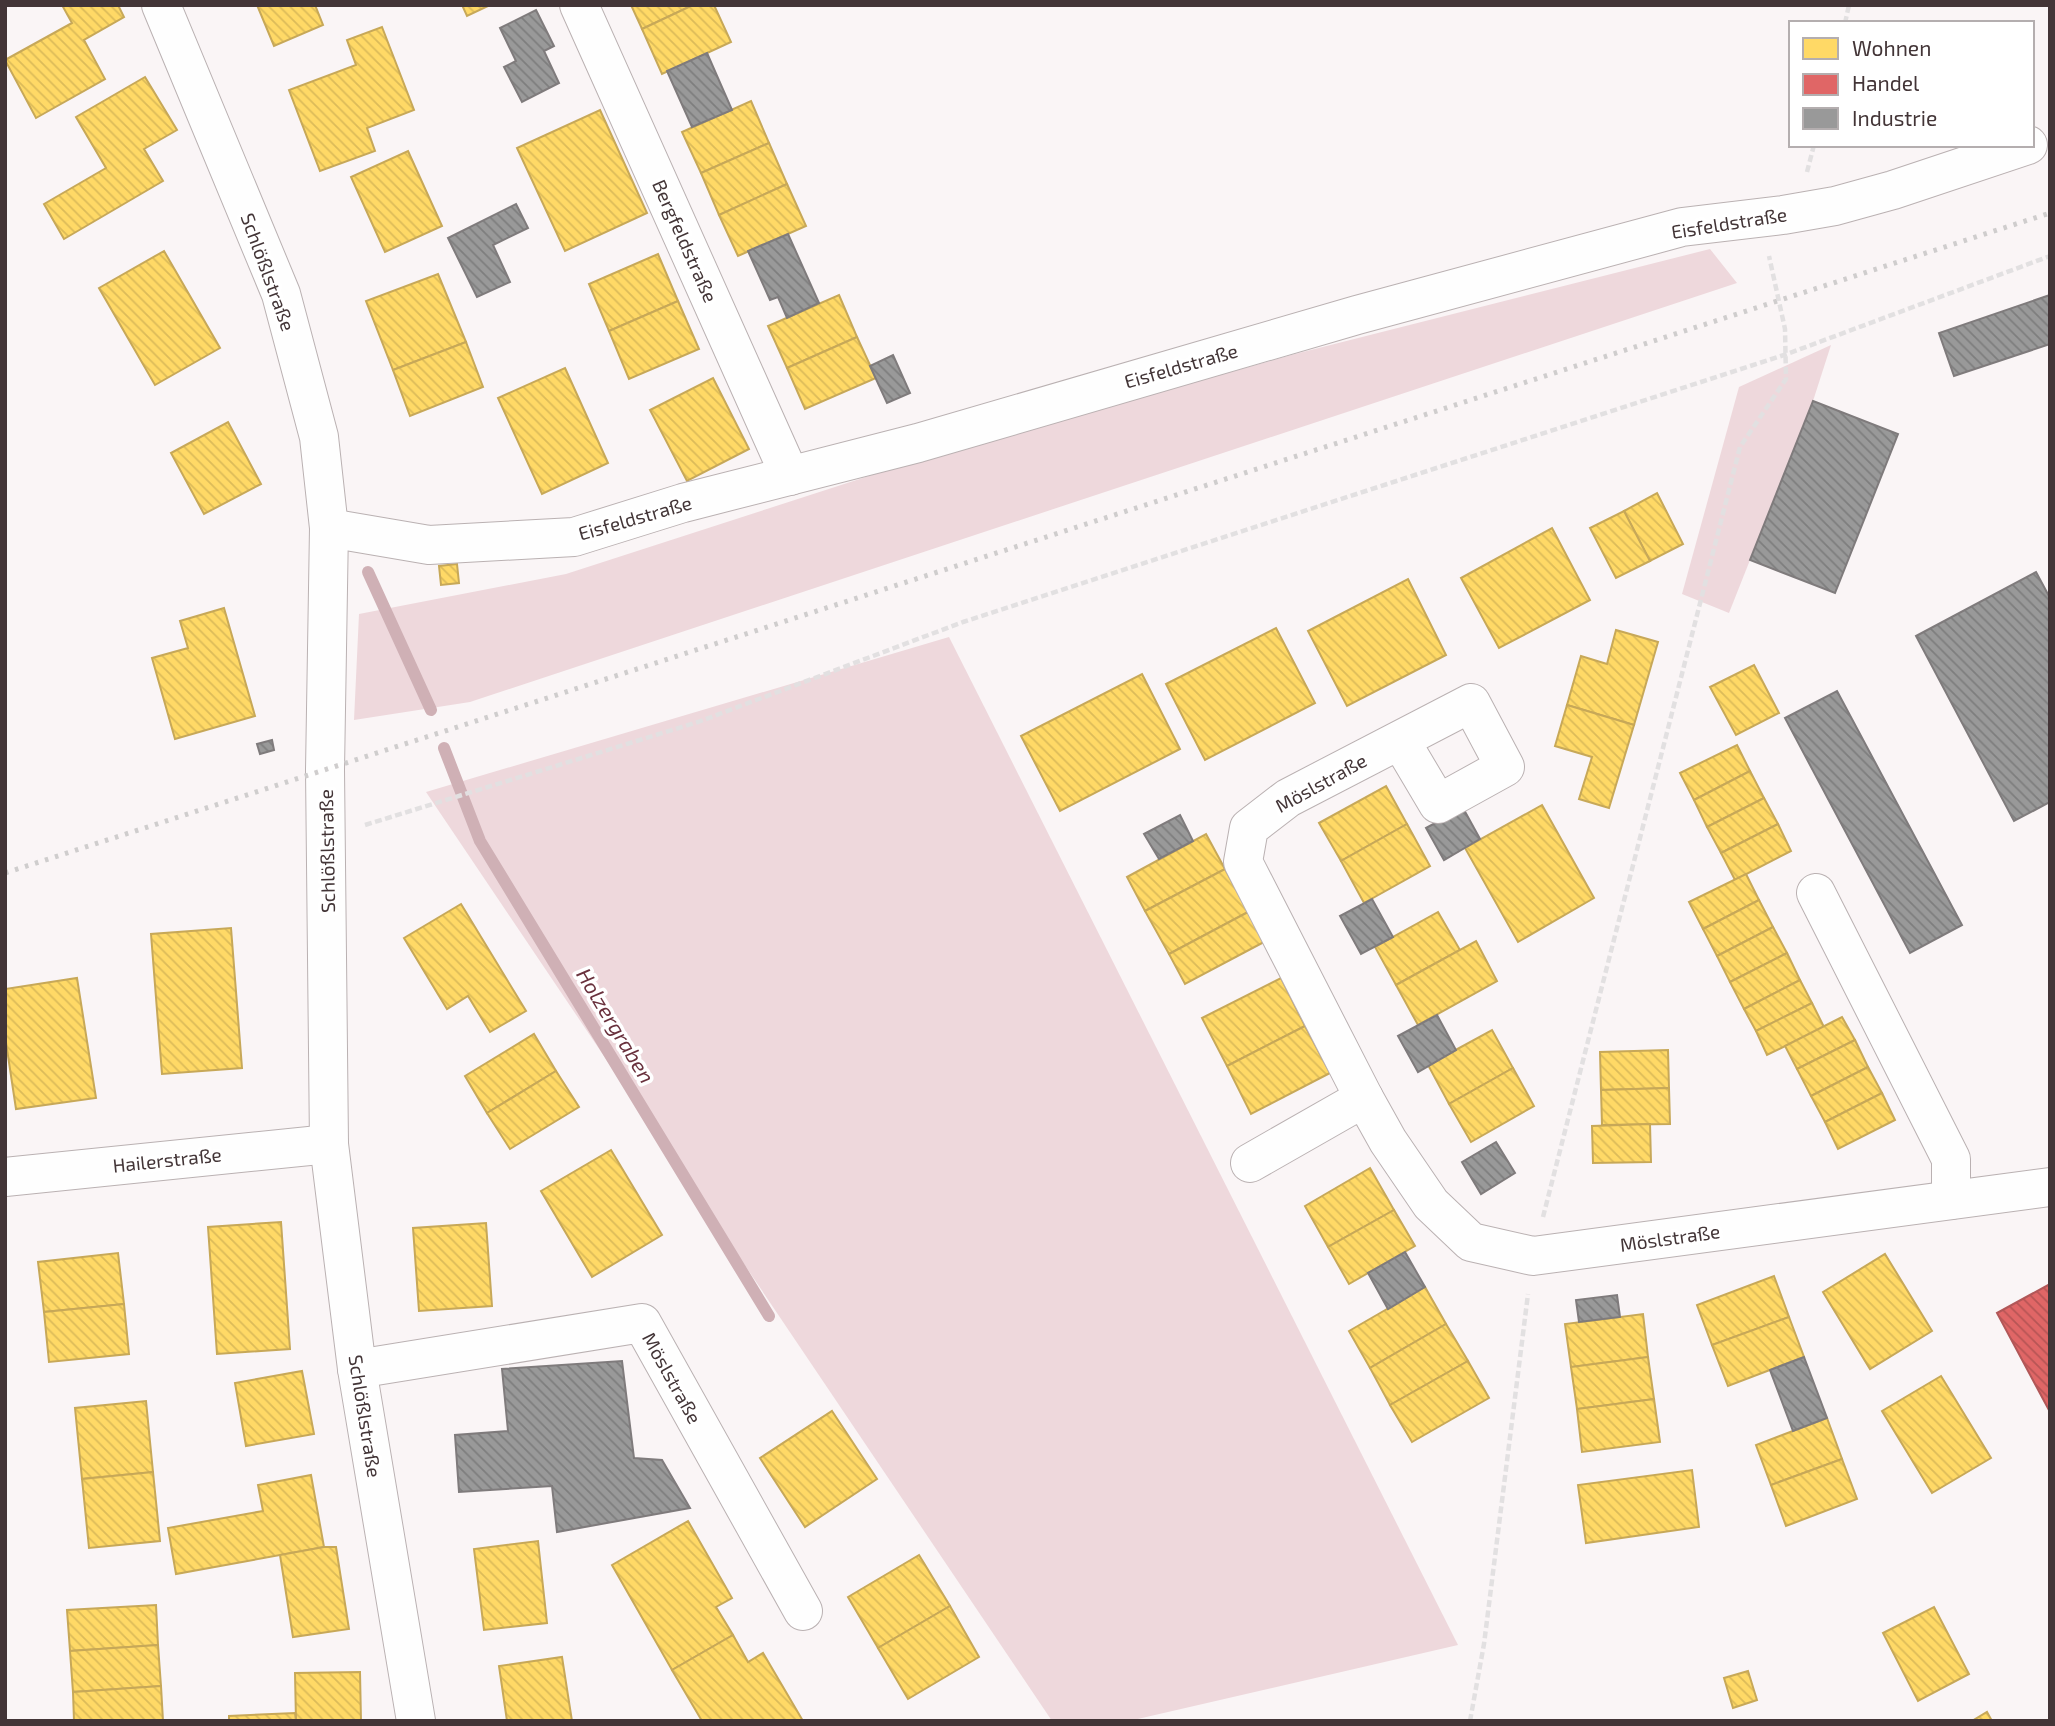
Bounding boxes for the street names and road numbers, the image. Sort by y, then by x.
street label: Bergfeldstraße [648,176,723,306]
street label: Eisfeldstraße [1669,202,1788,243]
street label: Schlößlstraße [236,210,300,334]
street label: Eisfeldstraße [1122,338,1240,393]
street label: Eisfeldstraße [576,490,694,545]
street label: Möslstraße [1271,748,1370,817]
street label: Schlößlstraße [314,789,339,913]
street label: Hailerstraße [111,1142,222,1177]
street label: Möslstraße [1618,1219,1721,1256]
street label: Möslstraße [638,1328,707,1427]
street label: Schlößlstraße [344,1353,387,1479]

